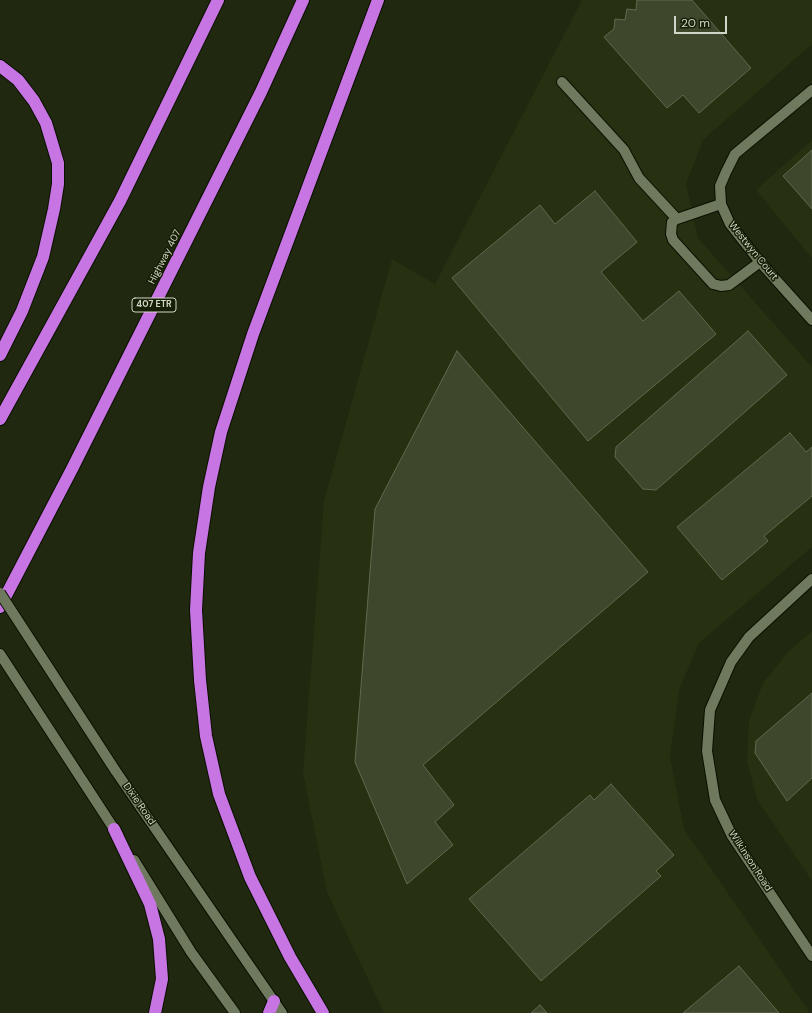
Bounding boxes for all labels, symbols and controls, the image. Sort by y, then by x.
scale bar [676,8,729,34]
text: 20 m [681,15,710,31]
street label: Westwyn Court [726,219,780,283]
street label: Highway 407 [146,228,184,286]
road number: 407 ETR [132,298,176,312]
street label: Dixie Road [120,781,158,827]
street label: Wilkinson Road [726,828,774,894]

